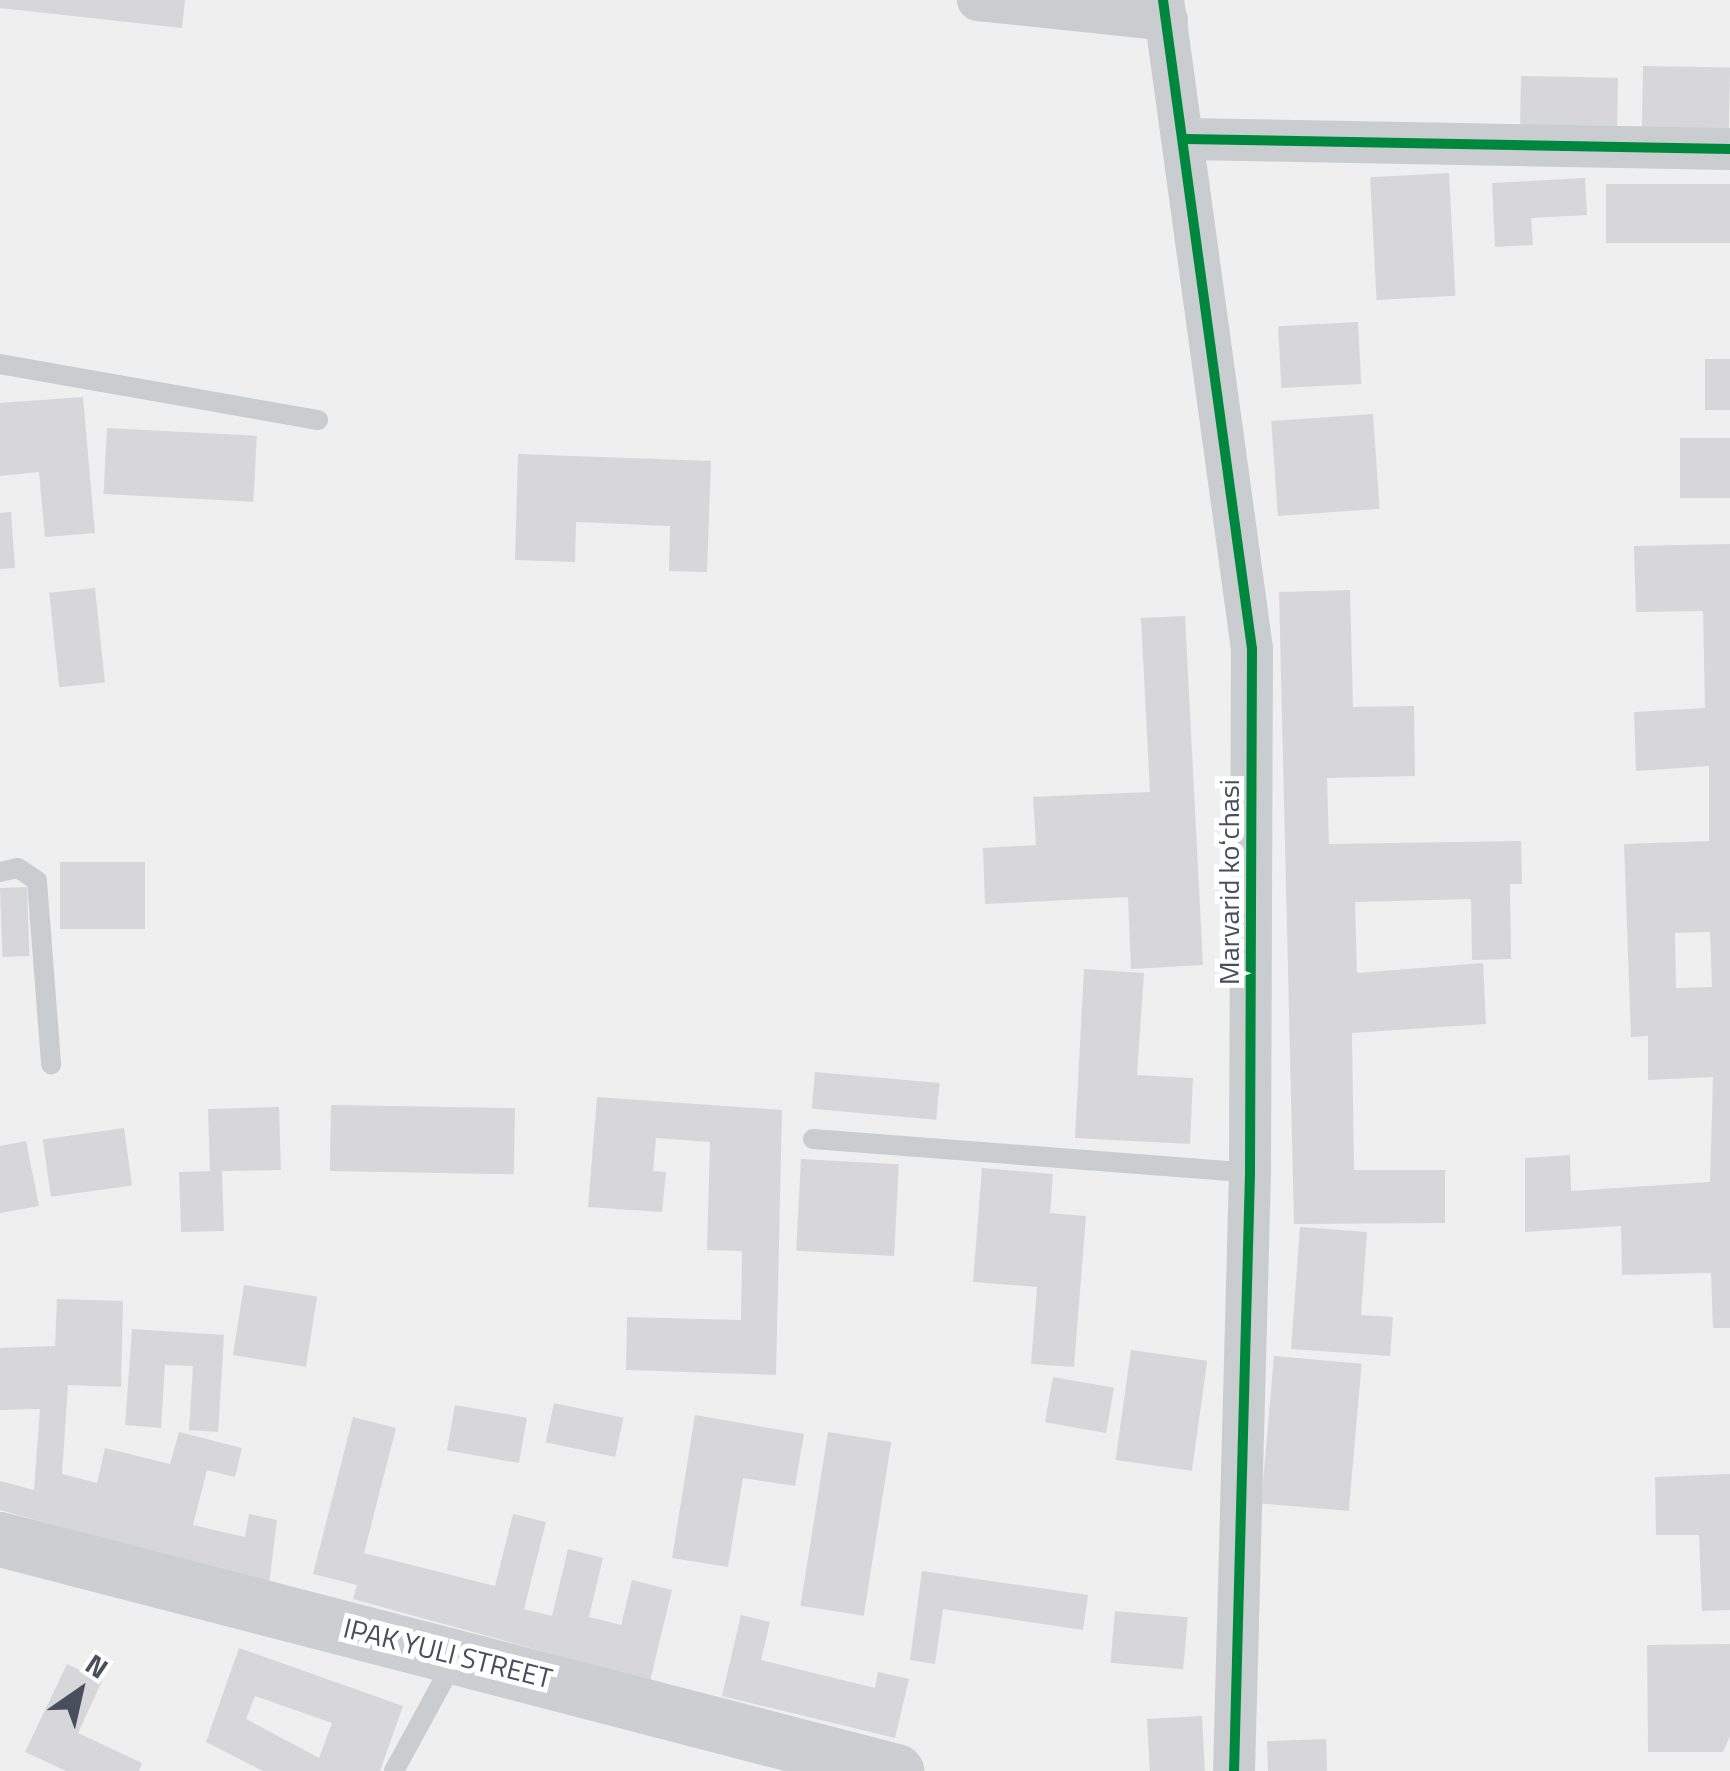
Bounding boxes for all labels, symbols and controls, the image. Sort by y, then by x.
street label: Marvarid koʻchasi [1212,779,1246,985]
street label: IPAK YULI STREET [340,1611,556,1695]
north arrow [30,1641,130,1741]
text: N [77,1642,117,1689]

